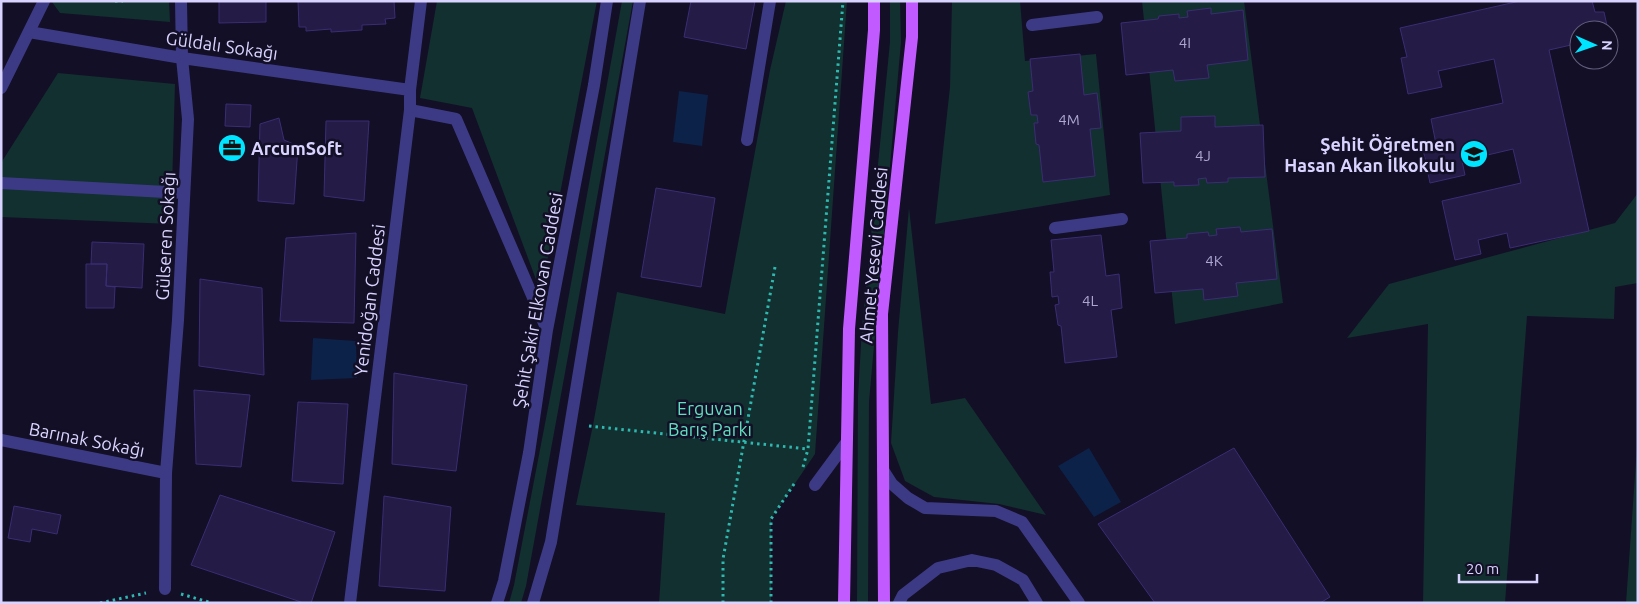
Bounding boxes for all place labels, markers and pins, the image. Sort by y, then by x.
office icon: ArcumSoft [217,133,247,163]
place label: Şehit Öğretmen Hasan Akan İlkokulu [1284,134,1455,175]
place label: ArcumSoft [251,138,342,158]
school or university icon: Şehit Öğretmen Hasan Akan İlkokulu [1459,139,1489,169]

